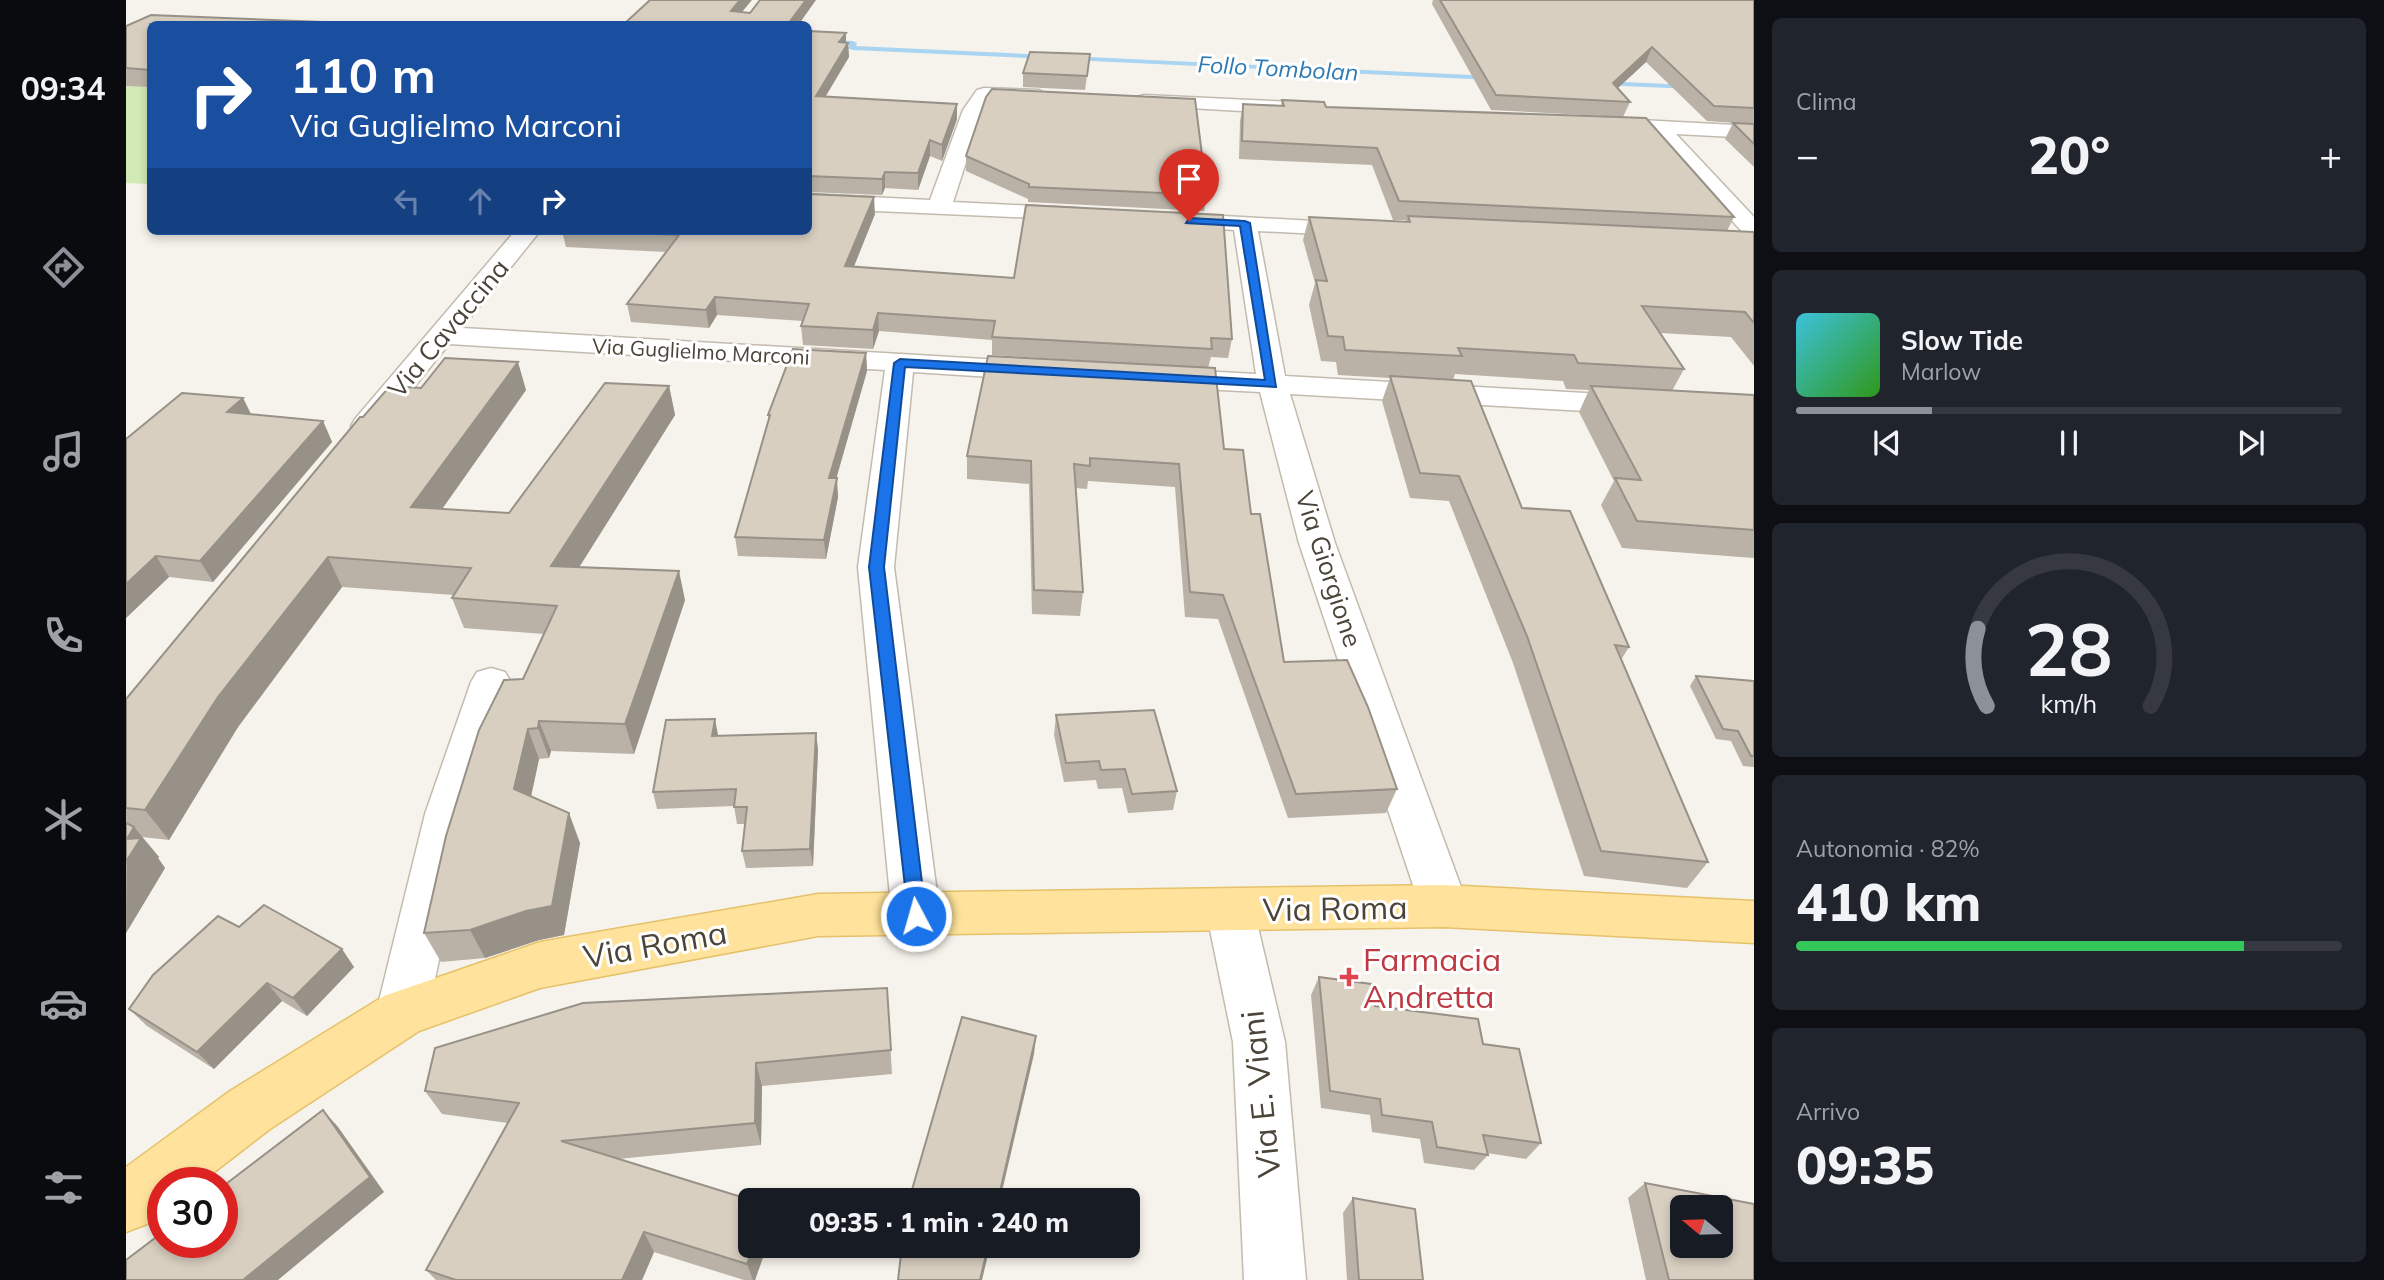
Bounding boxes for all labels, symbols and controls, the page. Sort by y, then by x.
text: 110 m [290,44,436,105]
icon: right [175,49,266,140]
water label: Follo Tombolan [1197,49,1359,87]
text: 09:34 [21,68,105,108]
text: Clima [1796,87,1857,116]
text: Via Guglielmo Marconi [290,105,622,145]
text: 20° [2028,122,2110,187]
text: − [1796,131,1819,179]
text: + [2319,131,2342,179]
pin [1159,149,1219,221]
icon: arrive [1170,160,1208,198]
icon: left [388,182,426,220]
icon: ahead [461,182,499,220]
icon: right [534,182,572,220]
icon: directions [39,243,88,292]
street label: Via Cavaccina [380,252,516,404]
text: Slow Tide [1901,324,2023,357]
street label: Via Guglielmo Marconi [592,332,810,370]
text: Marlow [1901,357,1981,386]
icon: previous [1868,424,1906,462]
icon: pause [2050,424,2088,462]
icon: next [2232,424,2270,462]
icon: music [39,427,88,476]
street label: Via Giorgione [1288,487,1370,651]
text: 28 [2025,603,2113,694]
icon: phone [39,611,88,660]
text: km/h [2041,688,2097,719]
icon: climate [39,795,88,844]
text: Autonomia · 82% [1796,834,1980,863]
text: 410 km [1796,869,1981,934]
position arrow [879,879,953,953]
street label: Via Roma [1262,887,1408,929]
street label: Via Roma [580,912,730,976]
place label: Farmacia Andretta [1363,939,1501,1016]
marker: Farmacia Andretta [1341,969,1357,985]
icon: car [39,979,88,1028]
street label: Via E. Viani [1231,1008,1289,1180]
text: Arrivo [1796,1097,1860,1126]
text: 09:35 [1796,1132,1934,1197]
icon: filters [39,1163,88,1212]
speed limit sign: 30 [147,1167,238,1258]
north arrow [1670,1195,1732,1258]
map controls [1670,1195,1733,1258]
text: 09:35 · 1 min · 240 m [809,1206,1069,1239]

